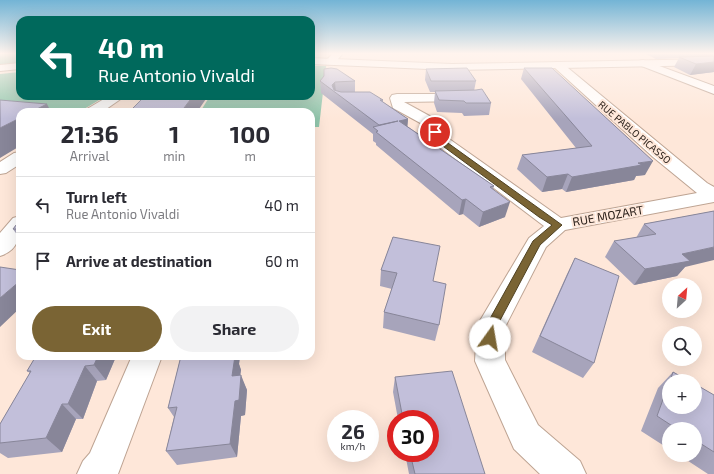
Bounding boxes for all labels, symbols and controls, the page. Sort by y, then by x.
text: 40 m [98,30,164,64]
icon: left [32,32,84,84]
text: Rue Antonio Vivaldi [98,64,255,86]
street label: RUE PABLO PICASSO [596,98,674,166]
pin [418,115,452,149]
text: 21:36 [60,119,119,148]
text: 1 [169,119,179,148]
text: 100 [230,119,270,148]
icon: arrive [424,121,446,143]
text: Arrival [70,148,109,164]
text: min [163,148,185,164]
text: m [244,148,256,164]
text: Turn left [66,188,127,206]
icon: left [32,194,54,216]
text: 40 m [264,196,299,214]
street label: RUE MOZART [571,202,644,228]
text: Rue Antonio Vivaldi [66,206,179,222]
icon: arrive [32,250,54,272]
text: Arrive at destination [66,252,212,270]
text: 60 m [265,252,299,270]
north arrow [662,278,702,318]
map controls [662,278,702,462]
button: Exit [32,306,162,352]
button: Share [170,306,299,352]
position arrow [469,317,511,359]
button: search [662,326,702,366]
button: + [662,374,702,414]
speed limit sign: 30 [387,410,439,462]
text: 26 [341,419,365,443]
button: − [662,422,702,462]
text: km/h [341,440,365,452]

